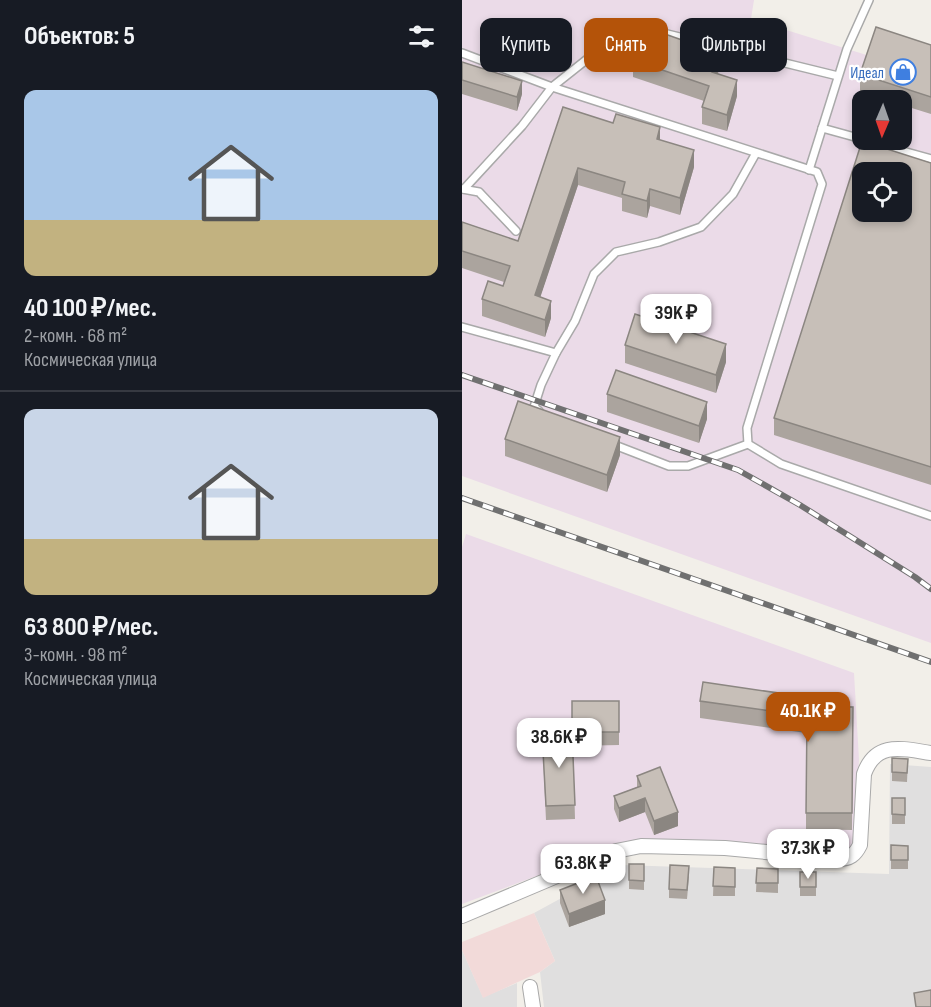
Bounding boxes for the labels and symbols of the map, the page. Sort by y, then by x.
shop icon: Идеал [888,57,918,87]
place label: Идеал [850,64,884,83]
north arrow [852,90,912,150]
pin: 39K ₽ [634,294,718,345]
pin: 40.1K ₽ [753,692,863,743]
pin: 38.6K ₽ [504,718,614,769]
pin: 37.3K ₽ [753,829,863,880]
pin: 63.8K ₽ [528,844,638,895]

